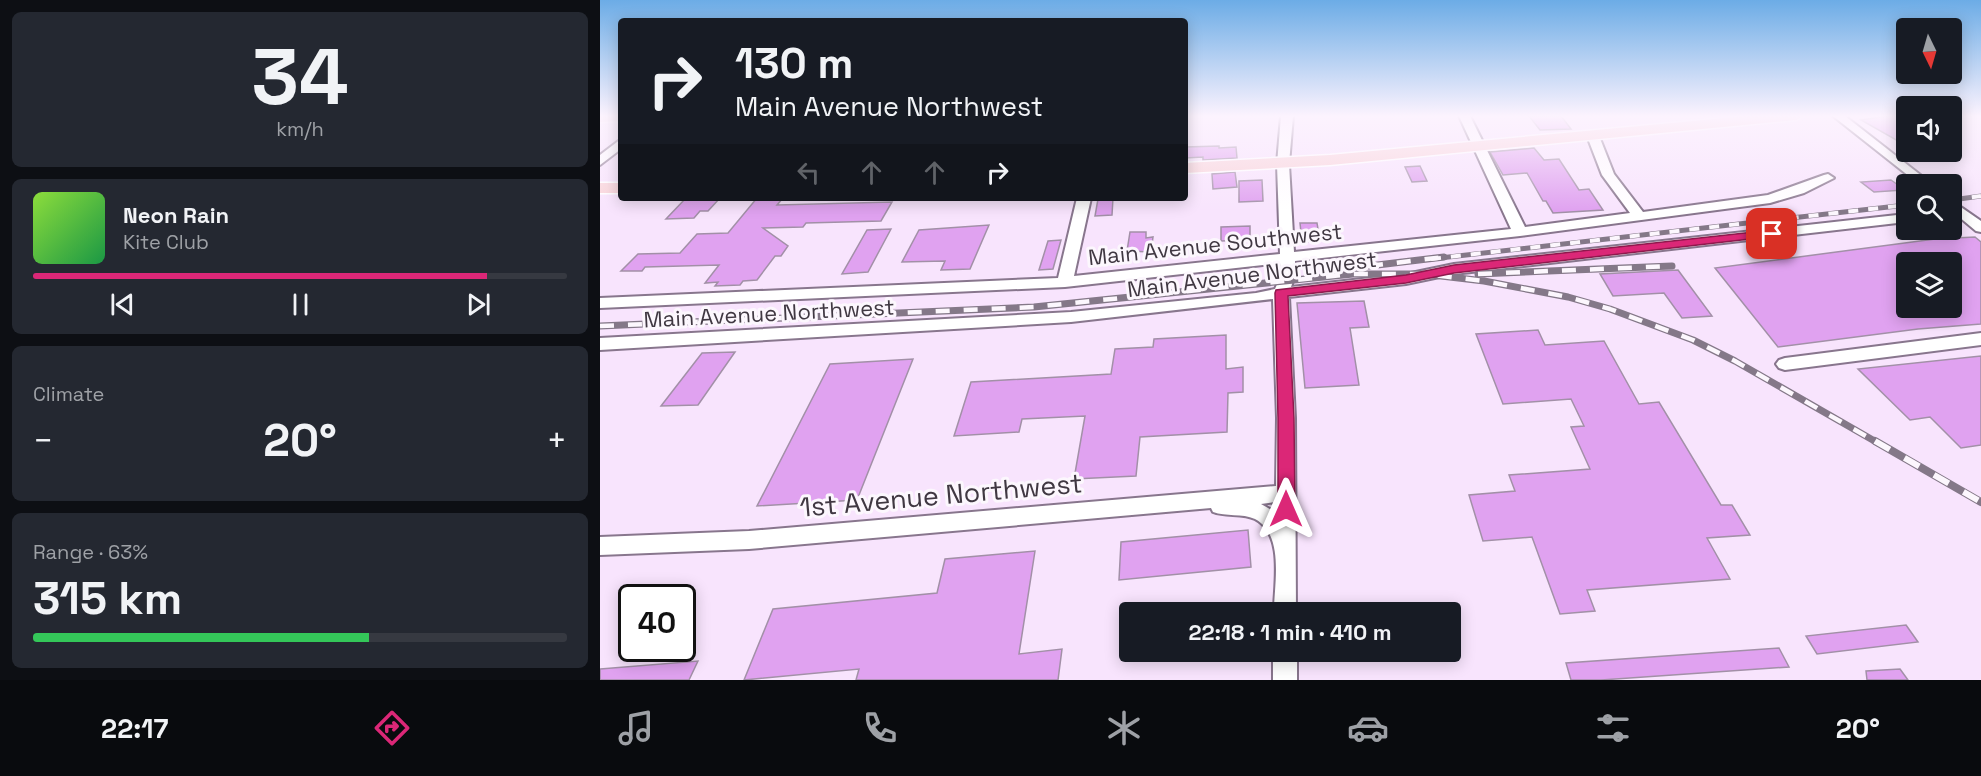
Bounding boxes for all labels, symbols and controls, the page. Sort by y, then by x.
north arrow [1896,18,1962,84]
map controls [1896,18,1962,318]
text: 34 [251,27,349,127]
text: 130 m [735,37,853,90]
icon: right [636,42,714,120]
text: Main Avenue Northwest [735,89,1043,124]
button: sound [1896,96,1962,162]
text: km/h [276,116,324,142]
icon: left [792,156,825,189]
icon: ahead [855,156,888,189]
icon: ahead [918,156,951,189]
icon: right [981,156,1014,189]
button: search [1896,174,1962,240]
text: Neon Rain [123,201,229,229]
pin [1746,208,1797,259]
street label: Main Avenue Southwest [1087,217,1343,271]
icon: arrive [1755,217,1788,250]
text: Kite Club [123,229,209,255]
street label: Main Avenue Northwest [1126,245,1378,303]
button: layers [1896,252,1962,318]
icon: previous [106,288,139,321]
icon: pause [284,288,317,321]
icon: next [462,288,495,321]
street label: Main Avenue Northwest [643,292,895,334]
text: Climate [33,381,104,407]
text: 20° [263,412,337,469]
text: − [33,420,53,462]
text: + [547,420,567,462]
street label: 1st Avenue Northwest [798,465,1084,525]
position arrow [1254,477,1318,541]
text: Range · 63% [33,539,148,565]
text: 315 km [33,570,182,627]
speed limit sign: 40 [618,584,696,662]
text: 22:18 · 1 min · 410 m [1188,618,1392,646]
icon: directions [371,707,413,749]
icon: music [615,707,657,749]
icon: phone [859,707,901,749]
icon: climate [1103,707,1145,749]
icon: car [1347,707,1389,749]
icon: filters [1592,707,1634,749]
text: 22:17 [101,711,168,746]
text: 20° [1836,711,1880,746]

